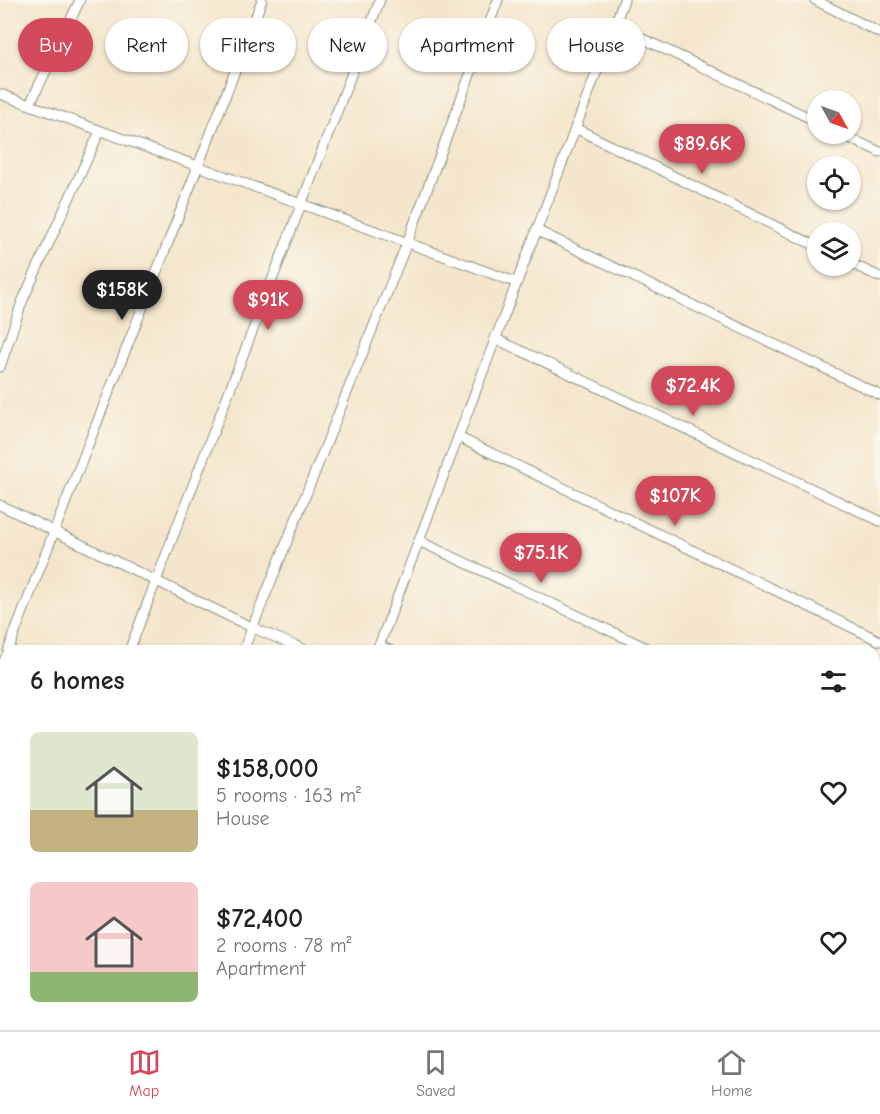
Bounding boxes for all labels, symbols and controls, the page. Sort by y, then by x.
chip: Buy [18,18,93,72]
chip: Rent [105,18,188,72]
chip: Filters [200,18,296,72]
chip: New [308,18,387,72]
chip: Apartment [399,18,535,72]
chip: House [547,18,645,72]
north arrow [807,90,861,144]
map controls [807,90,861,276]
pin: $89.6K [653,124,751,175]
text: $89.6K [673,132,731,155]
button: locate [807,156,861,210]
button: layers [807,222,861,276]
pin: $158K [80,270,164,321]
text: $158K [96,278,148,301]
pin: $91K [232,280,304,331]
text: $91K [247,288,289,311]
pin: $72.4K [644,366,742,417]
text: $72.4K [665,374,721,397]
pin: $107K [633,476,717,527]
text: $107K [649,484,701,507]
pin: $75.1K [492,533,590,584]
text: $75.1K [514,541,568,564]
icon: filters [817,665,850,698]
text: 6 homes [30,666,125,696]
text: $158,000 [216,754,319,784]
icon: home [78,756,150,828]
icon: heart [817,776,850,809]
text: 5 rooms · 163 m² [216,784,361,807]
text: House [216,807,270,830]
text: $72,400 [216,904,303,934]
icon: home [78,906,150,978]
icon: heart [817,926,850,959]
text: 2 rooms · 78 m² [216,934,352,957]
text: Apartment [216,957,306,980]
tab: Map [128,1046,161,1100]
tab: Saved [416,1046,456,1100]
tab: Home [711,1046,752,1100]

